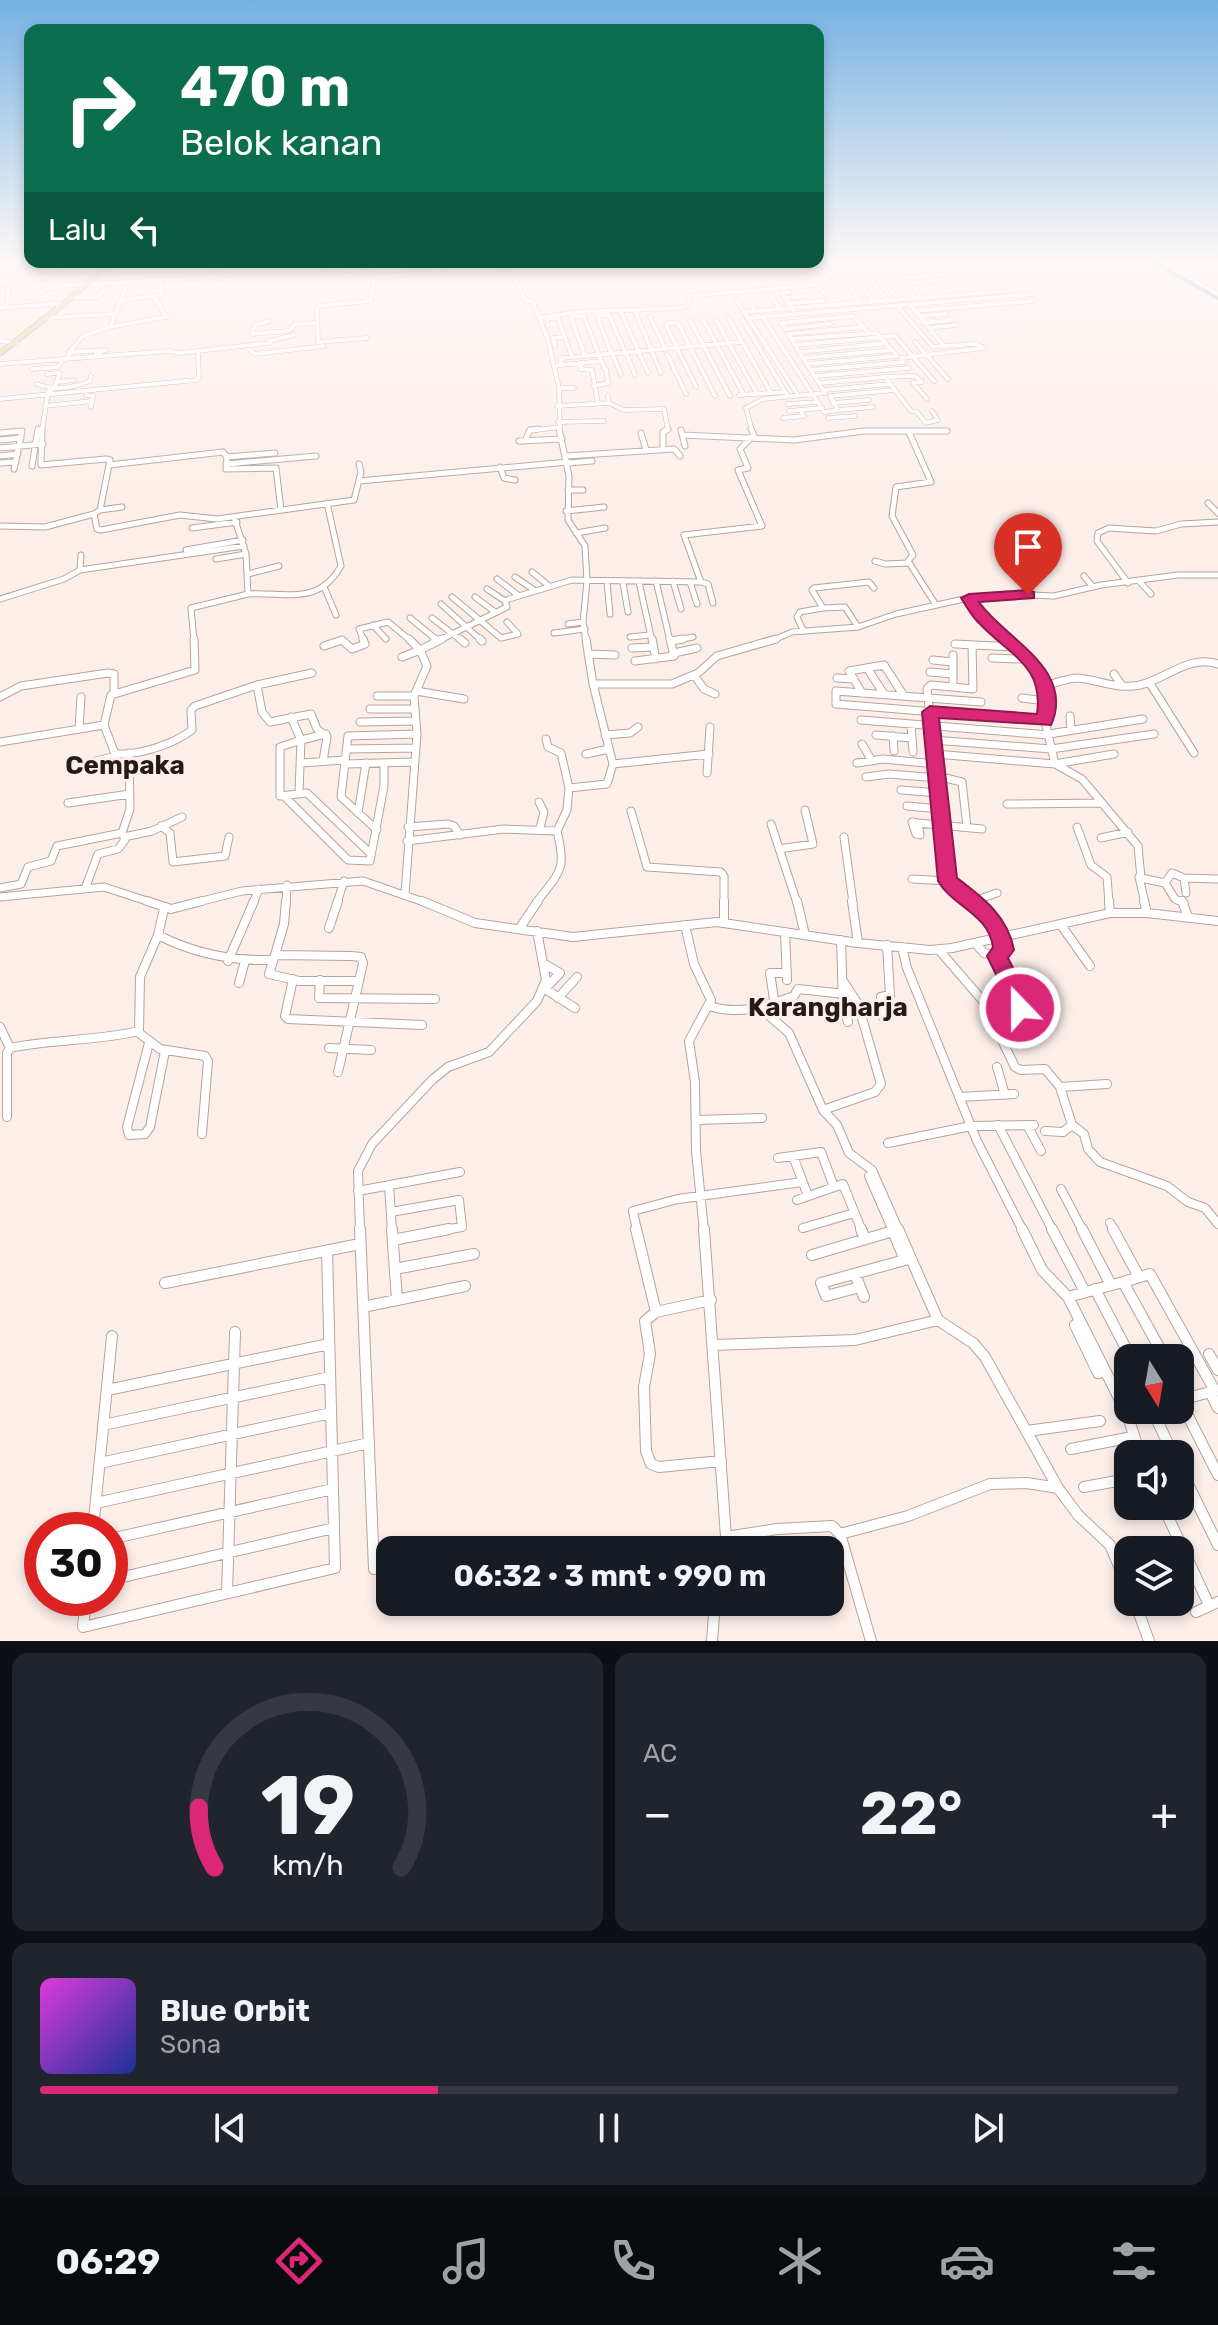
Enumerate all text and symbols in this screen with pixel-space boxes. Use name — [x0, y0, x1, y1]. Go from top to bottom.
text: 470 m — [180, 54, 350, 120]
icon: right — [48, 56, 152, 160]
text: Belok kanan — [180, 121, 382, 164]
icon: left — [123, 208, 167, 252]
text: Lalu — [48, 212, 107, 248]
pin — [994, 513, 1062, 595]
icon: arrive — [1006, 525, 1050, 569]
district label: Cempaka — [65, 750, 185, 781]
position arrow — [978, 966, 1062, 1050]
district label: Karangharja — [748, 992, 908, 1023]
north arrow — [1114, 1344, 1194, 1424]
map controls — [1114, 1344, 1194, 1616]
button: sound — [1114, 1440, 1194, 1520]
speed limit sign: 30 — [24, 1512, 128, 1616]
button: layers — [1114, 1536, 1194, 1616]
text: 06:32 · 3 mnt · 990 m — [454, 1558, 766, 1594]
text: AC — [643, 1738, 677, 1769]
text: 19 — [260, 1756, 355, 1855]
text: 22° — [860, 1778, 962, 1849]
text: − — [643, 1788, 672, 1840]
text: + — [1151, 1788, 1178, 1840]
text: km/h — [272, 1848, 343, 1882]
text: Blue Orbit — [160, 1993, 310, 2029]
text: Sona — [160, 2029, 221, 2060]
icon: previous — [208, 2106, 252, 2150]
icon: pause — [587, 2106, 631, 2150]
icon: next — [966, 2106, 1010, 2150]
icon: directions — [271, 2233, 327, 2289]
icon: music — [438, 2233, 494, 2289]
icon: phone — [605, 2233, 661, 2289]
icon: climate — [772, 2233, 828, 2289]
icon: car — [939, 2233, 995, 2289]
icon: filters — [1106, 2233, 1162, 2289]
text: 06:29 — [56, 2240, 160, 2283]

